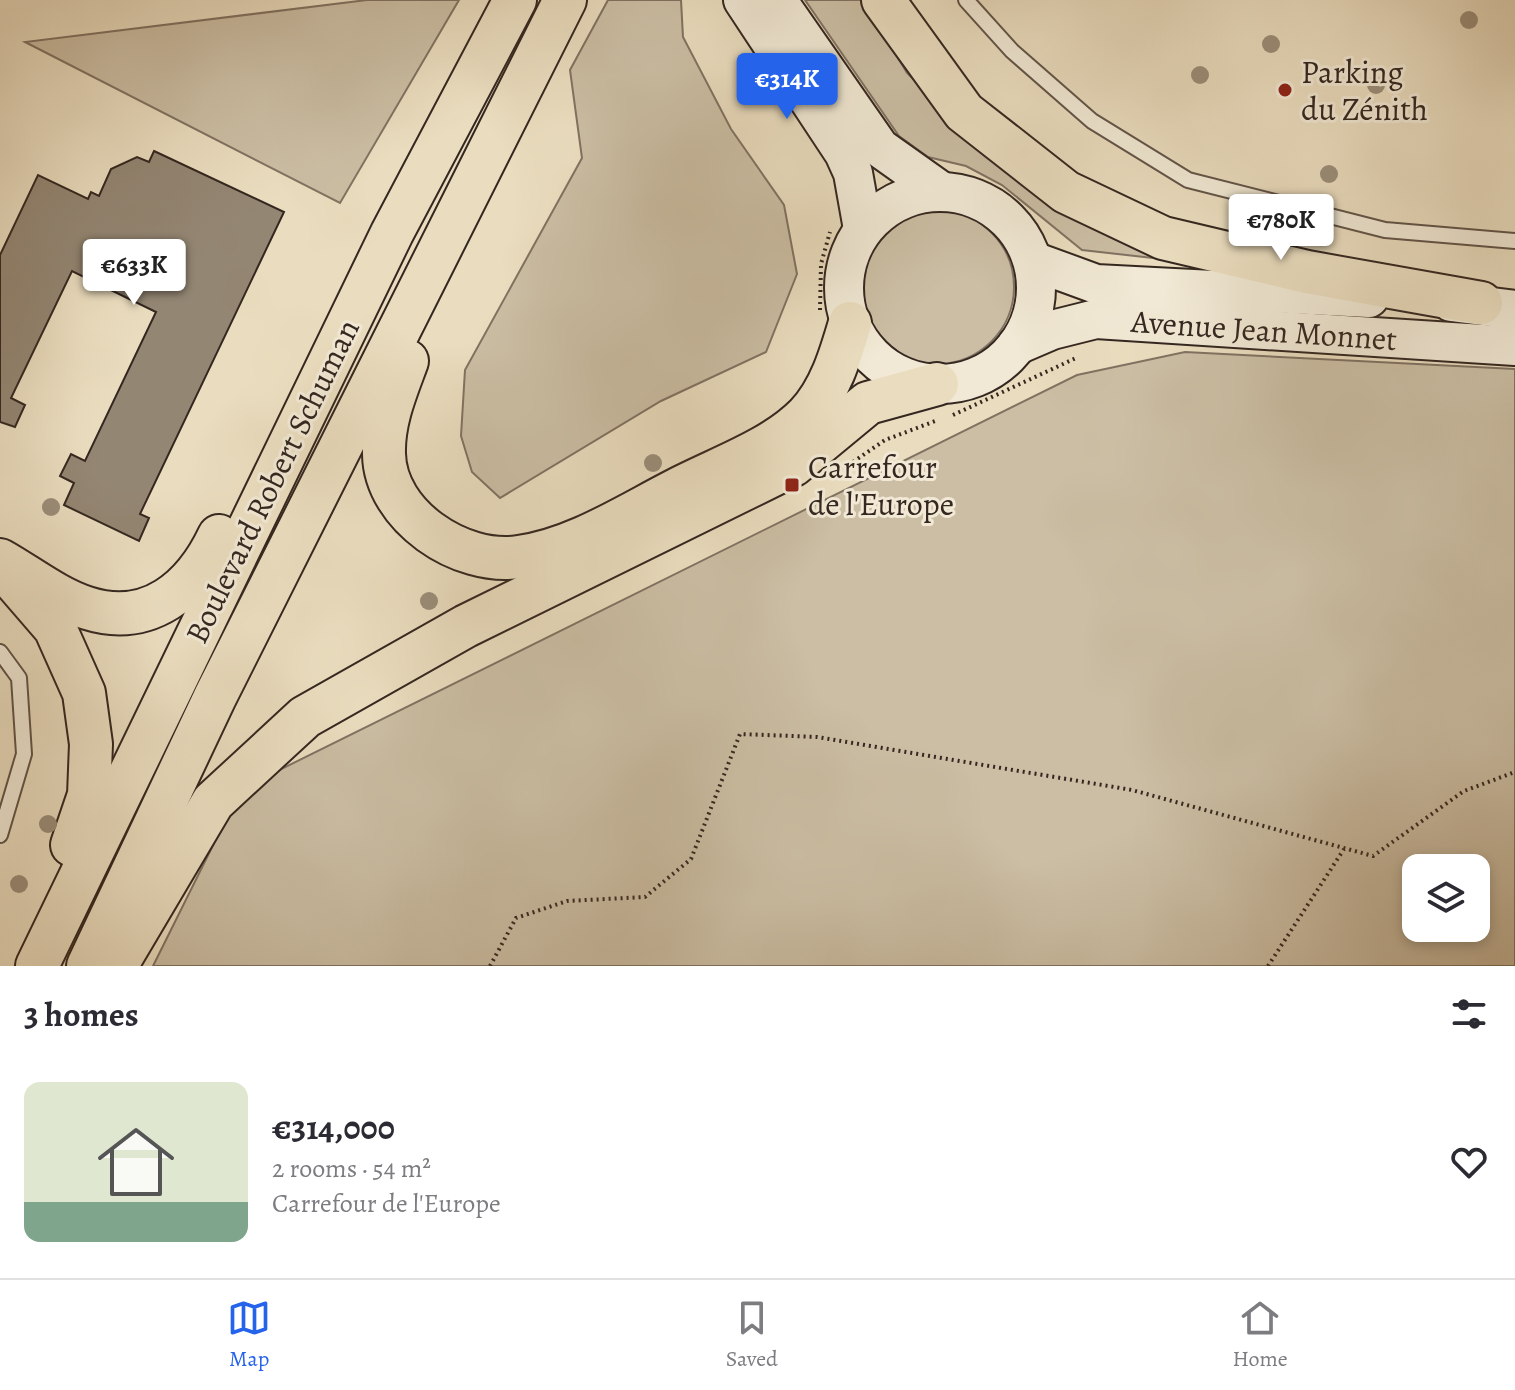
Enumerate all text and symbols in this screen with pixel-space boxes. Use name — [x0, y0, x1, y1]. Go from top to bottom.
place label: Parking du Zénith — [1301, 50, 1428, 131]
pin: €314K — [731, 53, 843, 121]
text: €314K — [755, 61, 819, 96]
marker: Parking du Zénith — [1276, 81, 1294, 99]
pin: €780K — [1225, 194, 1337, 262]
text: €780K — [1247, 202, 1315, 237]
pin: €633K — [78, 239, 190, 307]
text: €633K — [101, 247, 167, 282]
street label: Avenue Jean Monnet — [1129, 299, 1398, 361]
street label: Boulevard Robert Schuman — [174, 311, 370, 651]
place label: Carrefour de l'Europe — [808, 445, 954, 526]
marker: Carrefour de l'Europe — [783, 476, 801, 494]
map controls — [1402, 854, 1490, 942]
button: layers — [1402, 854, 1490, 942]
text: 3 homes — [24, 991, 139, 1038]
icon: filters — [1447, 992, 1491, 1036]
text: €314,000 — [272, 1104, 395, 1151]
icon: home — [88, 1114, 184, 1210]
icon: heart — [1447, 1140, 1491, 1184]
text: 2 rooms · 54 m² — [272, 1151, 431, 1186]
text: Carrefour de l'Europe — [272, 1186, 501, 1221]
tab: Map — [227, 1296, 271, 1374]
tab: Saved — [726, 1296, 778, 1374]
tab: Home — [1232, 1296, 1288, 1374]

